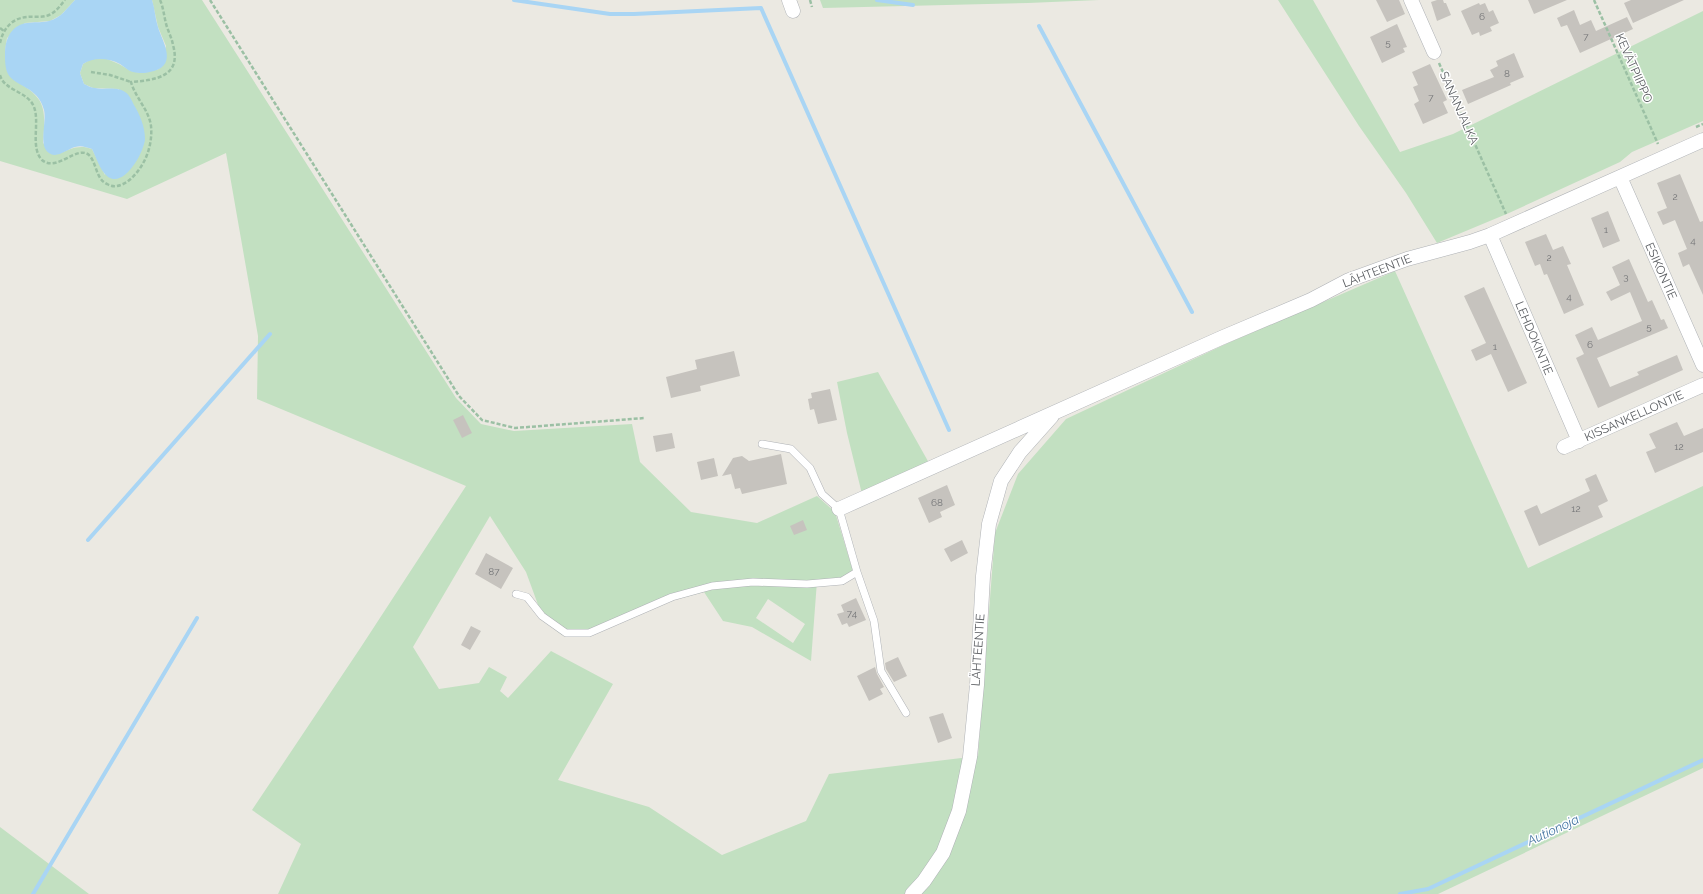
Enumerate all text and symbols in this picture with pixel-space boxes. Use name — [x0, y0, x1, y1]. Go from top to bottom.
house number: 6 — [1479, 11, 1485, 22]
house number: 7 — [1583, 31, 1589, 42]
street label: KEVÄTPIIPPO — [1612, 31, 1656, 105]
house number: 5 — [1385, 37, 1391, 48]
house number: 8 — [1504, 68, 1510, 79]
street label: SANANJALKA — [1437, 69, 1481, 147]
house number: 7 — [1428, 92, 1434, 103]
house number: 2 — [1672, 191, 1678, 202]
house number: 1 — [1604, 224, 1609, 235]
house number: 4 — [1690, 235, 1696, 246]
street label: ESIKONTIE — [1642, 240, 1680, 302]
street label: LÄHTEENTIE — [1341, 251, 1413, 291]
house number: 2 — [1546, 252, 1552, 263]
house number: 3 — [1623, 271, 1629, 282]
house number: 4 — [1566, 291, 1572, 302]
street label: LEHDOKINTIE — [1512, 299, 1556, 377]
house number: 5 — [1646, 321, 1652, 332]
house number: 6 — [1587, 339, 1593, 350]
house number: 1 — [1493, 341, 1498, 352]
street label: KISSANKELLONTIE — [1582, 388, 1686, 444]
house number: 12 — [1674, 441, 1684, 452]
house number: 68 — [931, 497, 943, 508]
house number: 12 — [1571, 503, 1581, 514]
house number: 87 — [488, 566, 500, 577]
house number: 74 — [847, 608, 858, 619]
street label: LÄHTEENTIE — [968, 613, 988, 687]
water label: Autionoja — [1524, 811, 1581, 849]

